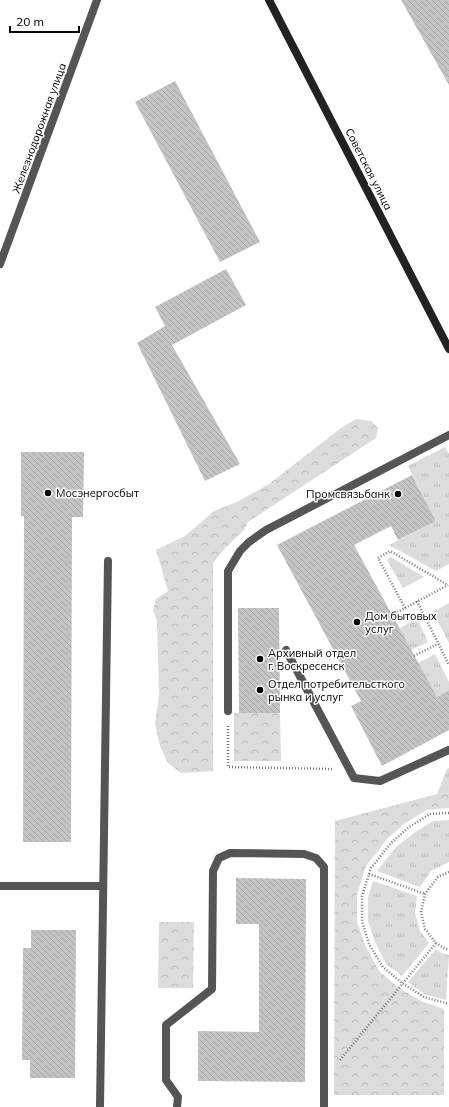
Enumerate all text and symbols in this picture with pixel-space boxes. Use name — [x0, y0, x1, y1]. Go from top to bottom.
scale bar — [10, 8, 79, 34]
text: 20 m — [16, 14, 44, 29]
street label: Железнодорожная улица — [9, 61, 69, 195]
street label: Советская улица — [342, 126, 396, 212]
place label: Мосэнергосбыт — [56, 486, 139, 500]
place label: Промсвязьбанк — [306, 487, 390, 501]
marker: Мосэнергосбыт — [43, 488, 53, 498]
marker: Промсвязьбанк — [393, 489, 403, 499]
place label: Дом бытовых услуг — [365, 609, 437, 636]
marker: Дом бытовых услуг — [352, 617, 362, 627]
place label: Архивный отдел г. Воскресенск — [268, 646, 356, 673]
marker: Архивный отдел г. Воскресенск — [255, 654, 265, 664]
place label: Отдел потребительсткого рынка и услуг — [268, 677, 405, 704]
marker: Отдел потребительсткого рынка и услуг — [255, 685, 265, 695]

